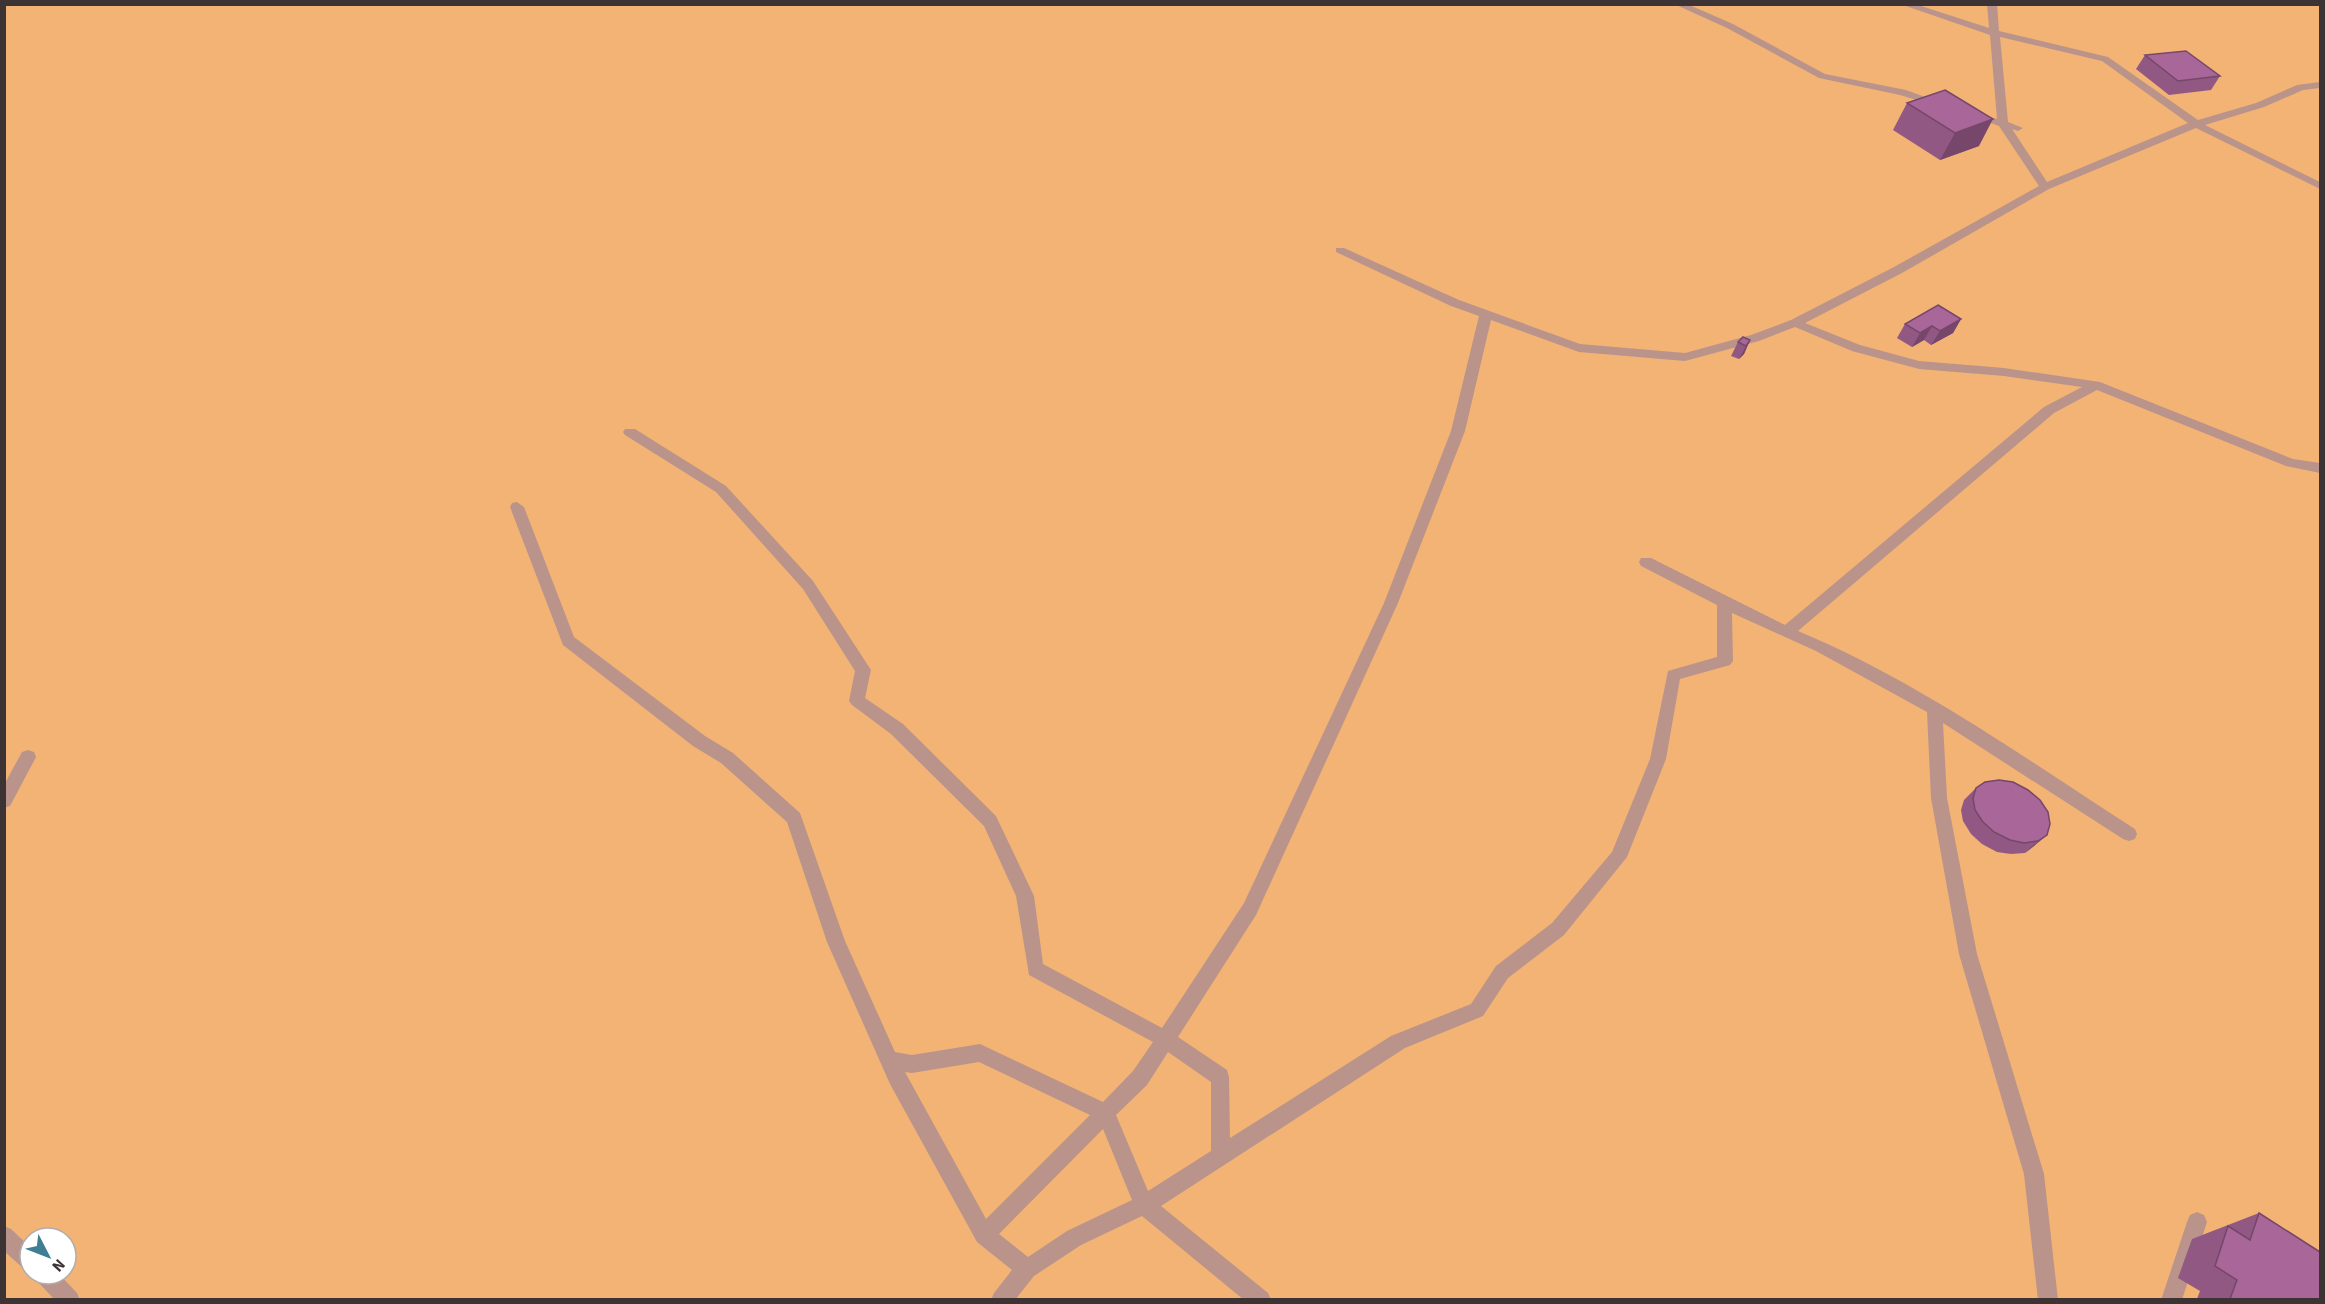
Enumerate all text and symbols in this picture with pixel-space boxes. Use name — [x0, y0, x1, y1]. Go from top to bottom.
north arrow — [18, 1226, 78, 1286]
text: N — [47, 1254, 70, 1277]

